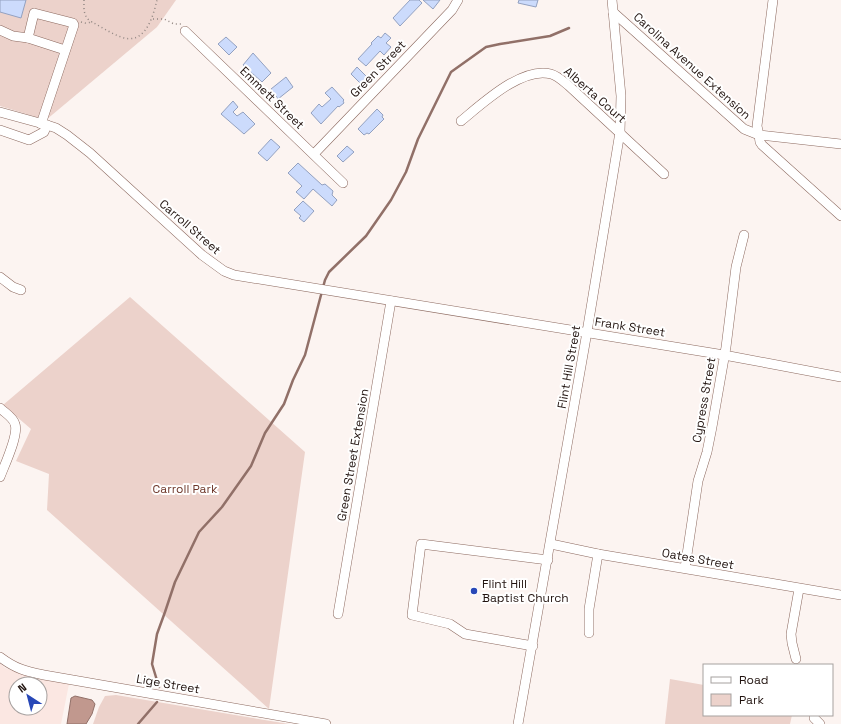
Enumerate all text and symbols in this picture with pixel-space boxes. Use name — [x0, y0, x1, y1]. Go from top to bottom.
street label: Carolina Avenue Extension — [630, 9, 754, 123]
street label: Green Street — [347, 37, 409, 101]
street label: Emmett Street — [236, 63, 308, 133]
street label: Alberta Court — [560, 63, 630, 127]
street label: Carroll Street — [156, 196, 224, 258]
street label: Frank Street — [594, 314, 666, 340]
street label: Flint Hill Street — [554, 324, 584, 410]
street label: Cypress Street — [689, 356, 719, 444]
street label: Green Street Extension — [333, 387, 373, 523]
park label: Carroll Park — [153, 481, 218, 497]
street label: Oates Street — [661, 545, 735, 573]
place label: Flint Hill Baptist Church — [482, 576, 569, 606]
marker: Flint Hill Baptist Church — [469, 586, 479, 596]
legend — [703, 664, 833, 716]
street label: Lige Street — [135, 671, 201, 697]
text: Road — [739, 672, 768, 688]
north arrow — [8, 676, 48, 716]
text: N — [15, 680, 29, 696]
text: Park — [739, 692, 764, 708]

